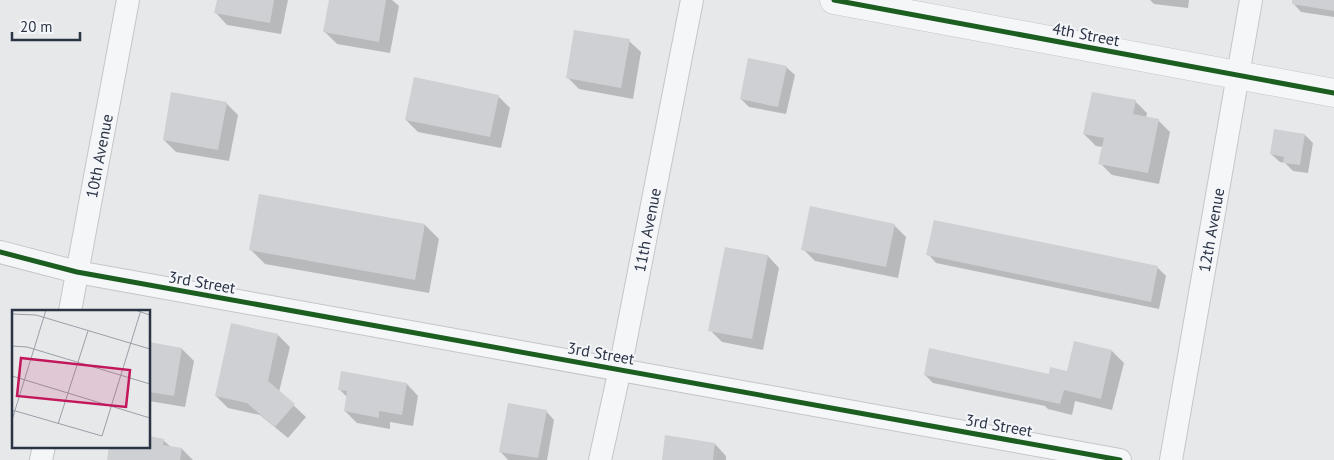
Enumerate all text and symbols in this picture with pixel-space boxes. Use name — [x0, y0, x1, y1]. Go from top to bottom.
scale bar — [12, 10, 80, 42]
text: 20 m — [20, 17, 53, 36]
street label: 4th Street — [1051, 18, 1122, 50]
street label: 10th Avenue — [81, 112, 117, 200]
street label: 11th Avenue — [629, 186, 665, 274]
street label: 12th Avenue — [1194, 186, 1228, 274]
street label: 3rd Street — [167, 266, 238, 298]
inset map — [12, 310, 150, 448]
street label: 3rd Street — [566, 337, 637, 369]
street label: 3rd Street — [964, 409, 1035, 441]

